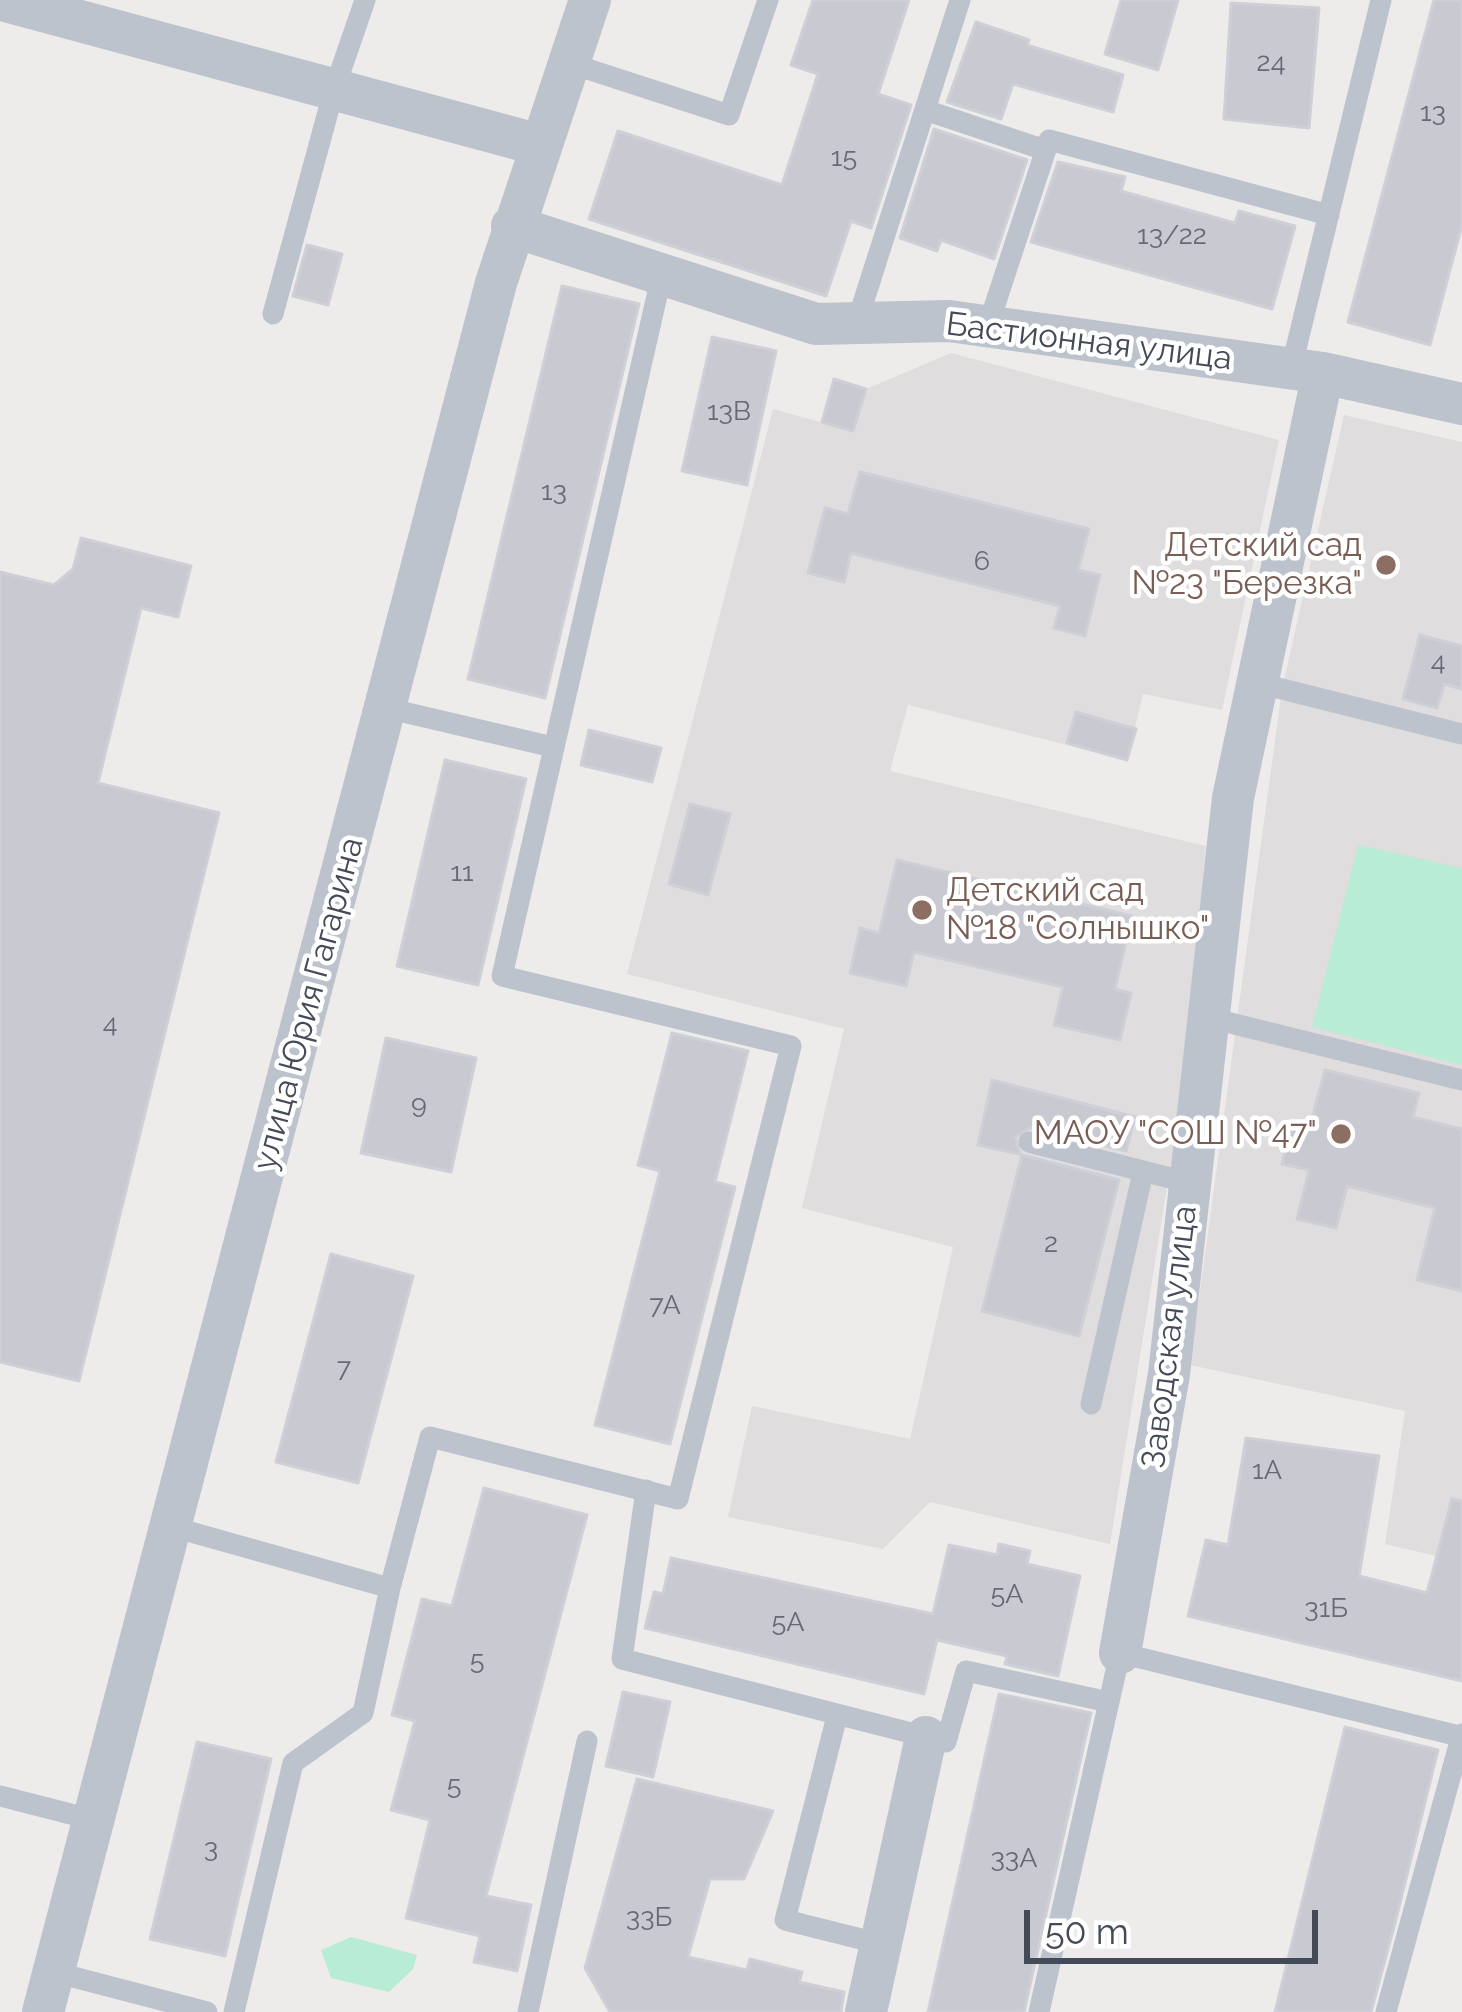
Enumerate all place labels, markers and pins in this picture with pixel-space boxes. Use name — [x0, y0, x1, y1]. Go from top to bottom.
place label: Детский сад №23 "Березка" — [1131, 526, 1362, 604]
marker: Детский сад №23 "Березка" — [1373, 552, 1399, 578]
place label: Детский сад №18 "Солнышко" — [946, 871, 1209, 949]
marker: Детский сад №18 "Солнышко" — [909, 897, 935, 923]
place label: МАОУ "СОШ №47" — [1034, 1114, 1317, 1154]
marker: МАОУ "СОШ №47" — [1328, 1121, 1354, 1147]

